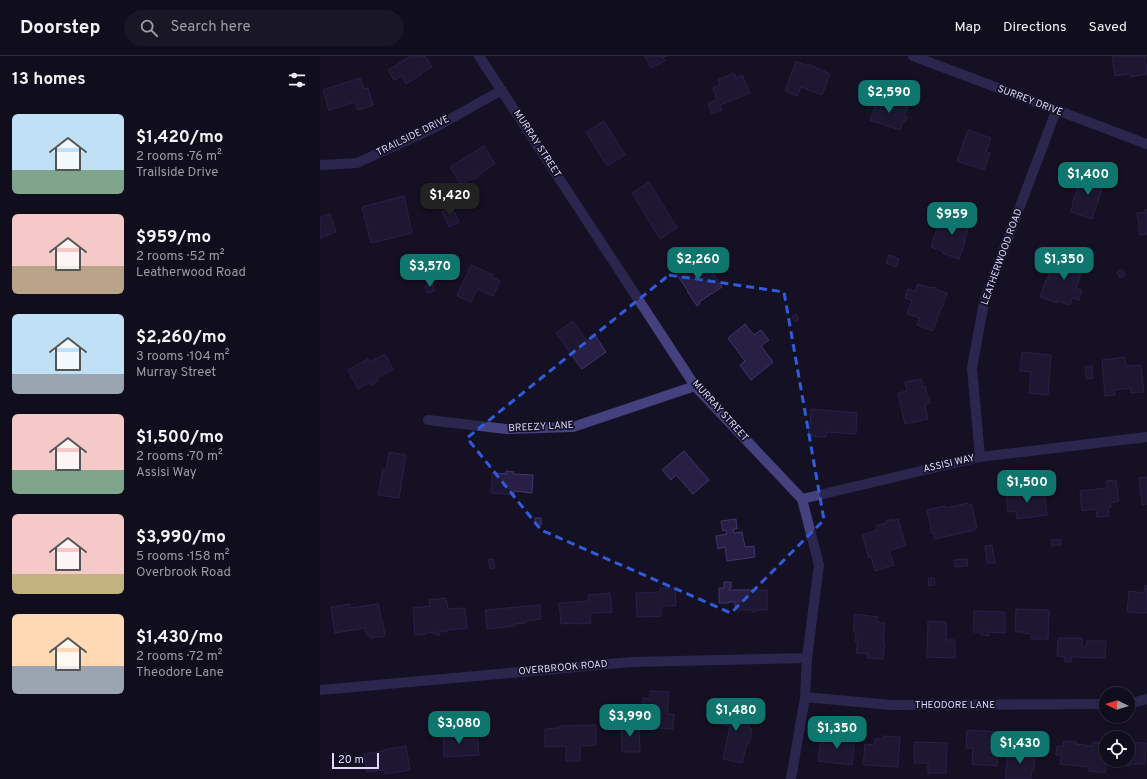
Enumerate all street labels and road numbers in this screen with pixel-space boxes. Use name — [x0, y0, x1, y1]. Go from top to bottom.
street label: SURREY DRIVE — [995, 83, 1065, 119]
street label: MURRAY STREET — [510, 108, 564, 180]
street label: TRAILSIDE DRIVE — [374, 113, 452, 159]
street label: LEATHERWOOD ROAD — [979, 207, 1026, 307]
street label: MURRAY STREET — [689, 378, 751, 445]
street label: BREEZY LANE — [508, 419, 574, 435]
street label: ASSISI WAY — [922, 452, 977, 476]
street label: OVERBROOK ROAD — [518, 658, 608, 678]
street label: THEODORE LANE — [915, 699, 995, 712]

